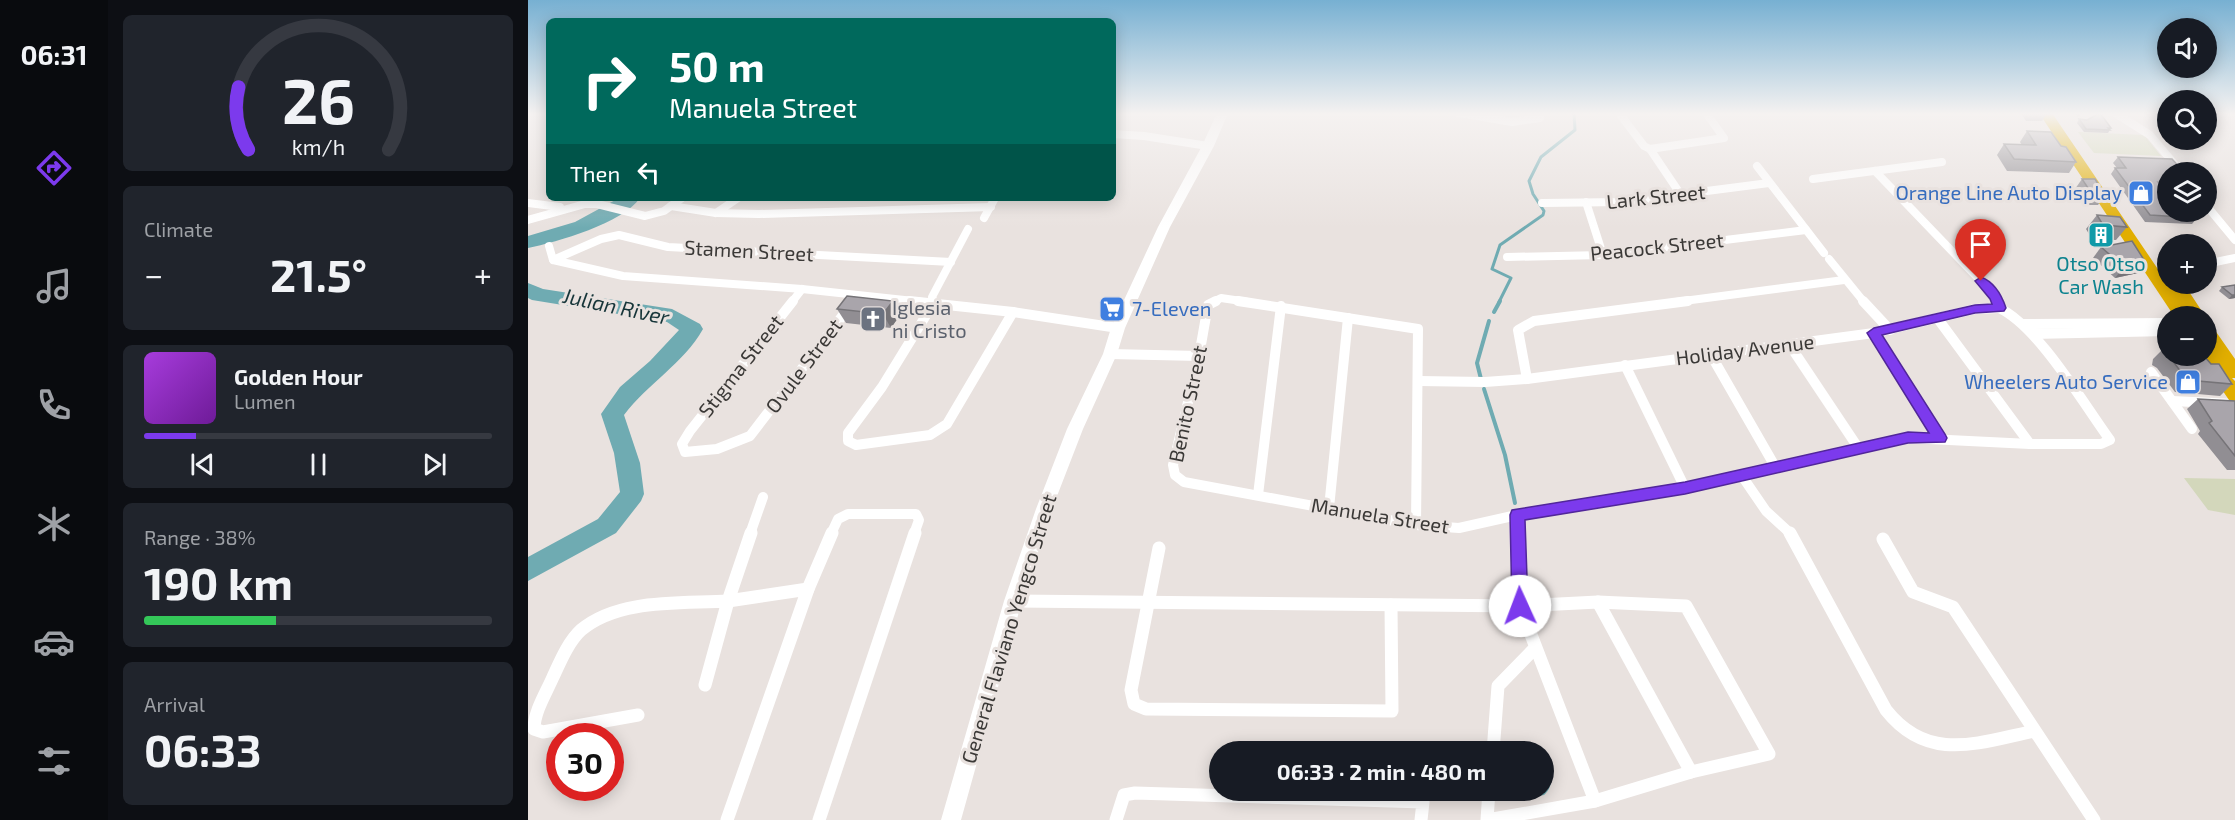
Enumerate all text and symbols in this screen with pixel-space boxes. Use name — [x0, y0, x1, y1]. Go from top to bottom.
map controls — [2157, 18, 2217, 366]
button: sound — [2157, 18, 2217, 78]
text: 06:31 — [21, 38, 87, 70]
text: 50 m — [669, 40, 765, 90]
icon: right — [570, 42, 648, 120]
text: 26 — [281, 62, 355, 137]
button: search — [2157, 90, 2217, 150]
text: Manuela Street — [669, 91, 857, 123]
text: km/h — [291, 134, 345, 159]
icon: directions — [33, 147, 75, 189]
icon: left — [632, 156, 665, 189]
text: Then — [570, 160, 620, 186]
button: layers — [2157, 162, 2217, 222]
shop icon: Orange Line Auto Display — [2126, 178, 2156, 208]
street label: Lark Street — [1605, 179, 1707, 213]
place label: Orange Line Auto Display — [1895, 180, 2122, 204]
text: Climate — [144, 217, 213, 241]
pin — [1955, 219, 2006, 281]
building icon: Otso Otso Car Wash — [2086, 220, 2116, 250]
street label: Peacock Street — [1589, 227, 1725, 265]
icon: arrive — [1964, 228, 1997, 261]
button: + — [2157, 234, 2217, 294]
street label: Stamen Street — [684, 235, 815, 265]
text: 21.5° — [270, 247, 367, 301]
place label: Otso Otso Car Wash — [2056, 251, 2146, 298]
text: − — [144, 254, 163, 294]
text: + — [474, 254, 492, 294]
icon: music — [33, 265, 75, 307]
water label: Julian River — [560, 282, 672, 329]
supermarket icon: 7-Eleven — [1097, 294, 1127, 324]
place label: Iglesia ni Cristo — [892, 295, 967, 342]
place label: 7-Eleven — [1132, 296, 1211, 320]
church icon: Iglesia ni Cristo — [858, 304, 888, 334]
button: − — [2157, 306, 2217, 366]
street label: Stigma Street — [693, 309, 788, 421]
street label: Ovule Street — [760, 313, 847, 417]
street label: Holiday Avenue — [1674, 329, 1815, 369]
street label: Benito Street — [1163, 343, 1211, 464]
text: Golden Hour — [234, 363, 363, 389]
shop icon: Wheelers Auto Service — [2173, 367, 2203, 397]
place label: Wheelers Auto Service — [1964, 369, 2168, 393]
icon: phone — [33, 384, 75, 426]
text: Lumen — [234, 389, 296, 413]
icon: previous — [186, 448, 219, 481]
icon: pause — [302, 448, 335, 481]
icon: next — [418, 448, 451, 481]
street label: General Flaviano Yengco Street — [956, 491, 1061, 766]
street label: Manuela Street — [1310, 492, 1451, 538]
icon: climate — [33, 503, 75, 545]
text: Range · 38% — [144, 525, 256, 549]
text: 190 km — [144, 555, 293, 609]
position arrow — [1488, 574, 1552, 638]
icon: car — [33, 621, 75, 663]
text: Arrival — [144, 692, 205, 716]
text: 06:33 — [144, 722, 262, 776]
speed limit sign: 30 — [546, 723, 624, 801]
icon: filters — [33, 740, 75, 782]
text: 06:33 · 2 min · 480 m — [1277, 758, 1486, 784]

